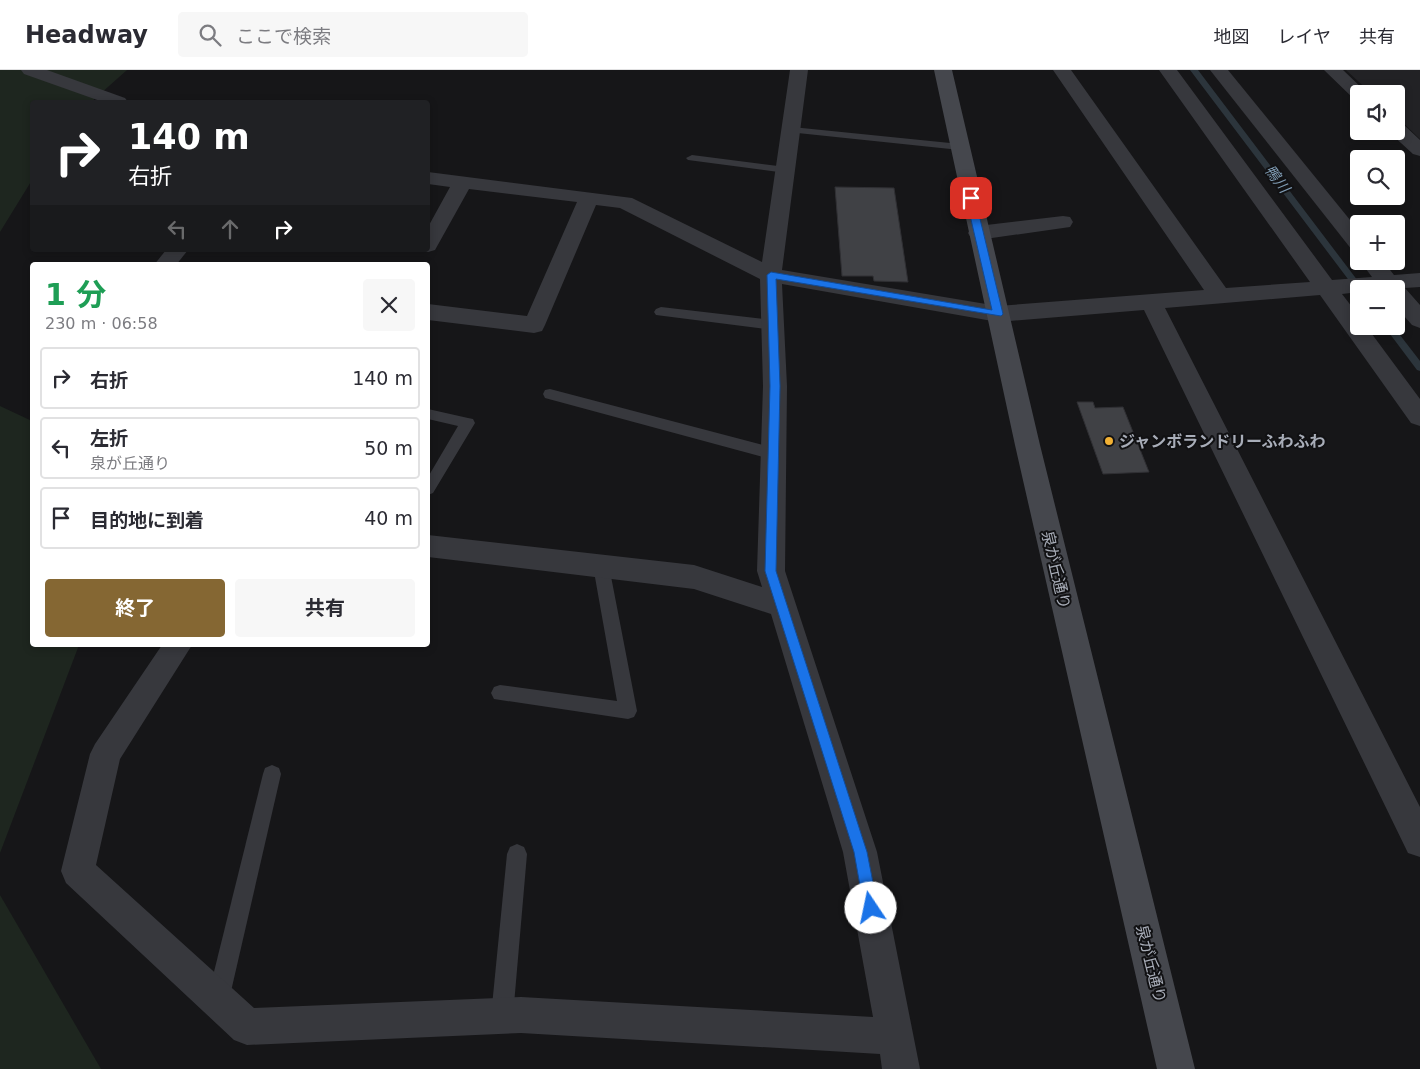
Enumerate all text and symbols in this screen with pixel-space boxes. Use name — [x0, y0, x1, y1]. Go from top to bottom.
search box — [178, 12, 528, 57]
text: Headway — [25, 21, 148, 49]
icon: search — [196, 21, 224, 49]
text: ここで検索 — [236, 25, 331, 47]
text: 地図 — [1214, 26, 1250, 47]
text: レイヤ — [1278, 26, 1331, 47]
text: 共有 — [1359, 26, 1395, 47]
map controls — [1350, 85, 1405, 335]
button: sound — [1350, 85, 1405, 140]
text: 140 m — [128, 117, 250, 157]
icon: right — [45, 120, 110, 185]
button: search — [1350, 150, 1405, 205]
water label: 鴨川 — [1261, 162, 1294, 198]
text: 右折 — [128, 164, 172, 189]
pin — [950, 177, 992, 219]
icon: arrive — [957, 184, 985, 212]
icon: left — [163, 215, 191, 243]
icon: ahead — [216, 215, 244, 243]
icon: right — [269, 215, 297, 243]
button: + — [1350, 215, 1405, 270]
text: 1 分 — [45, 277, 106, 312]
button: close — [363, 279, 415, 331]
button: − — [1350, 280, 1405, 335]
text: 230 m · 06:58 — [45, 314, 158, 333]
icon: right — [47, 364, 75, 392]
text: 140 m — [352, 367, 413, 389]
text: 右折 — [90, 369, 128, 391]
text: 左折 — [90, 427, 128, 449]
place label: ジャンボランドリーふわふわ — [1119, 432, 1326, 451]
icon: left — [47, 434, 75, 462]
marker: ジャンボランドリーふわふわ — [1103, 435, 1115, 447]
text: 50 m — [364, 437, 413, 459]
text: 泉が丘通り — [90, 454, 170, 473]
icon: arrive — [47, 504, 75, 532]
text: 40 m — [364, 507, 413, 529]
text: 目的地に到着 — [90, 509, 204, 531]
street label: 泉が丘通り — [1038, 529, 1074, 611]
button: 終了 — [45, 579, 225, 637]
button: 共有 — [235, 579, 415, 637]
position arrow — [844, 881, 896, 933]
street label: 泉が丘通り — [1132, 923, 1170, 1005]

